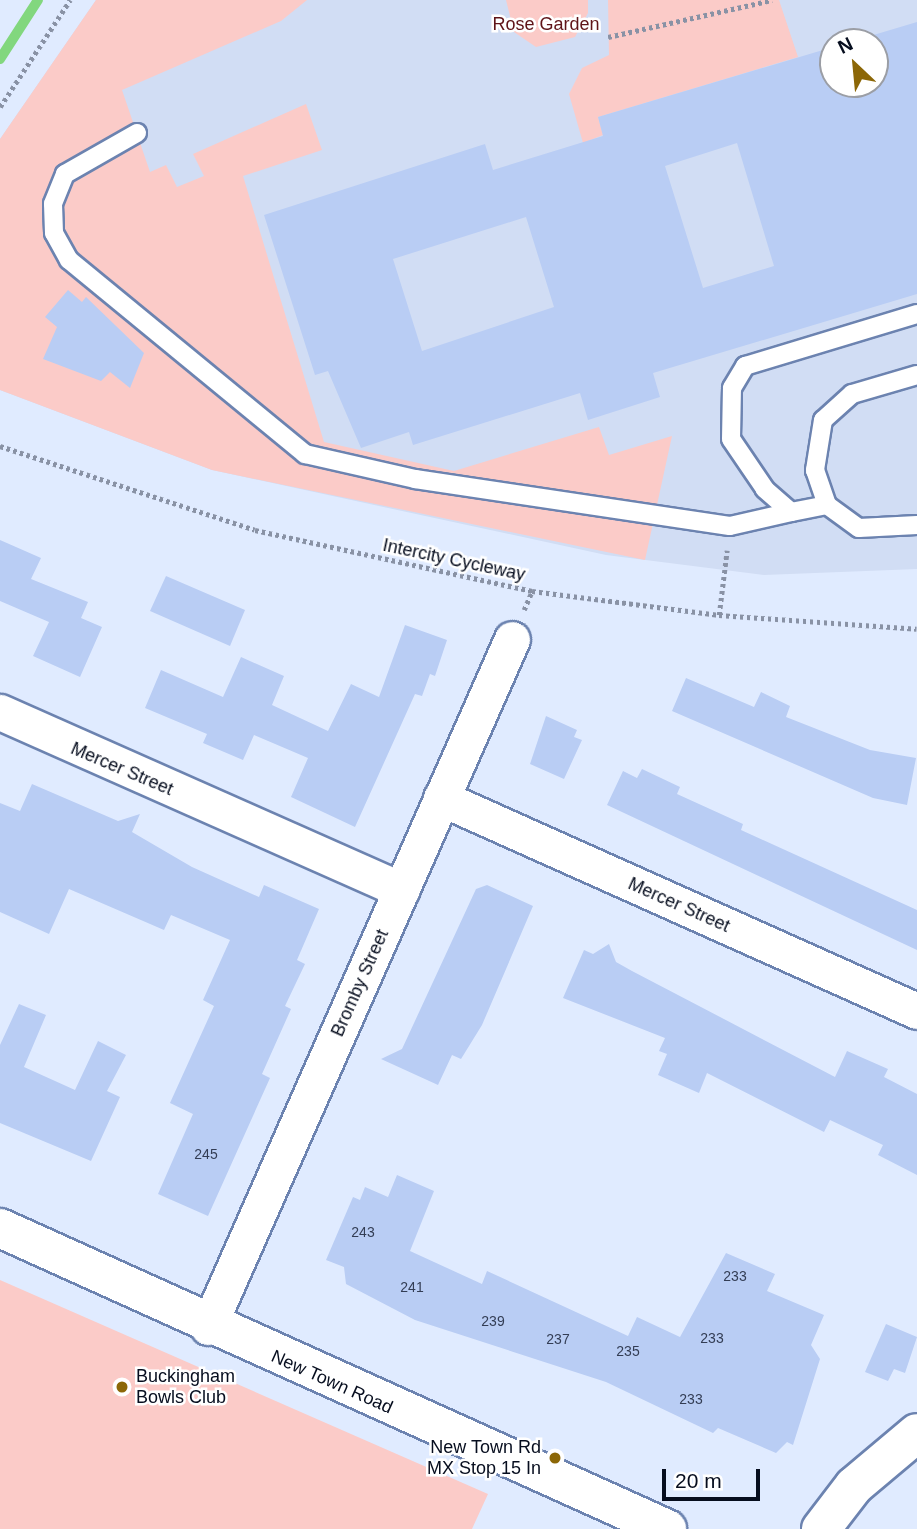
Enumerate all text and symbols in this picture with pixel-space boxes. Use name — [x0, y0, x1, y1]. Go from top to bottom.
park label: Rose Garden — [492, 13, 600, 35]
north arrow — [819, 28, 889, 98]
text: N — [835, 33, 856, 58]
street label: Intercity Cycleway — [381, 534, 527, 586]
street label: Mercer Street — [68, 738, 176, 800]
street label: Mercer Street — [625, 873, 733, 937]
street label: Bromby Street — [327, 926, 393, 1040]
house number: 245 — [194, 1146, 218, 1162]
house number: 243 — [351, 1224, 375, 1240]
house number: 233 — [723, 1268, 747, 1284]
house number: 241 — [400, 1279, 424, 1295]
house number: 239 — [481, 1313, 505, 1329]
house number: 233 — [700, 1330, 724, 1346]
house number: 237 — [546, 1331, 570, 1347]
house number: 235 — [616, 1343, 640, 1359]
street label: New Town Road — [268, 1345, 396, 1419]
place label: Buckingham Bowls Club — [136, 1366, 235, 1408]
marker: Buckingham Bowls Club — [114, 1379, 130, 1395]
house number: 233 — [679, 1391, 703, 1407]
place label: New Town Rd MX Stop 15 In — [427, 1437, 541, 1480]
marker: New Town Rd MX Stop 15 In — [547, 1450, 563, 1466]
scale bar — [665, 1456, 763, 1500]
text: 20 m — [675, 1469, 722, 1492]

